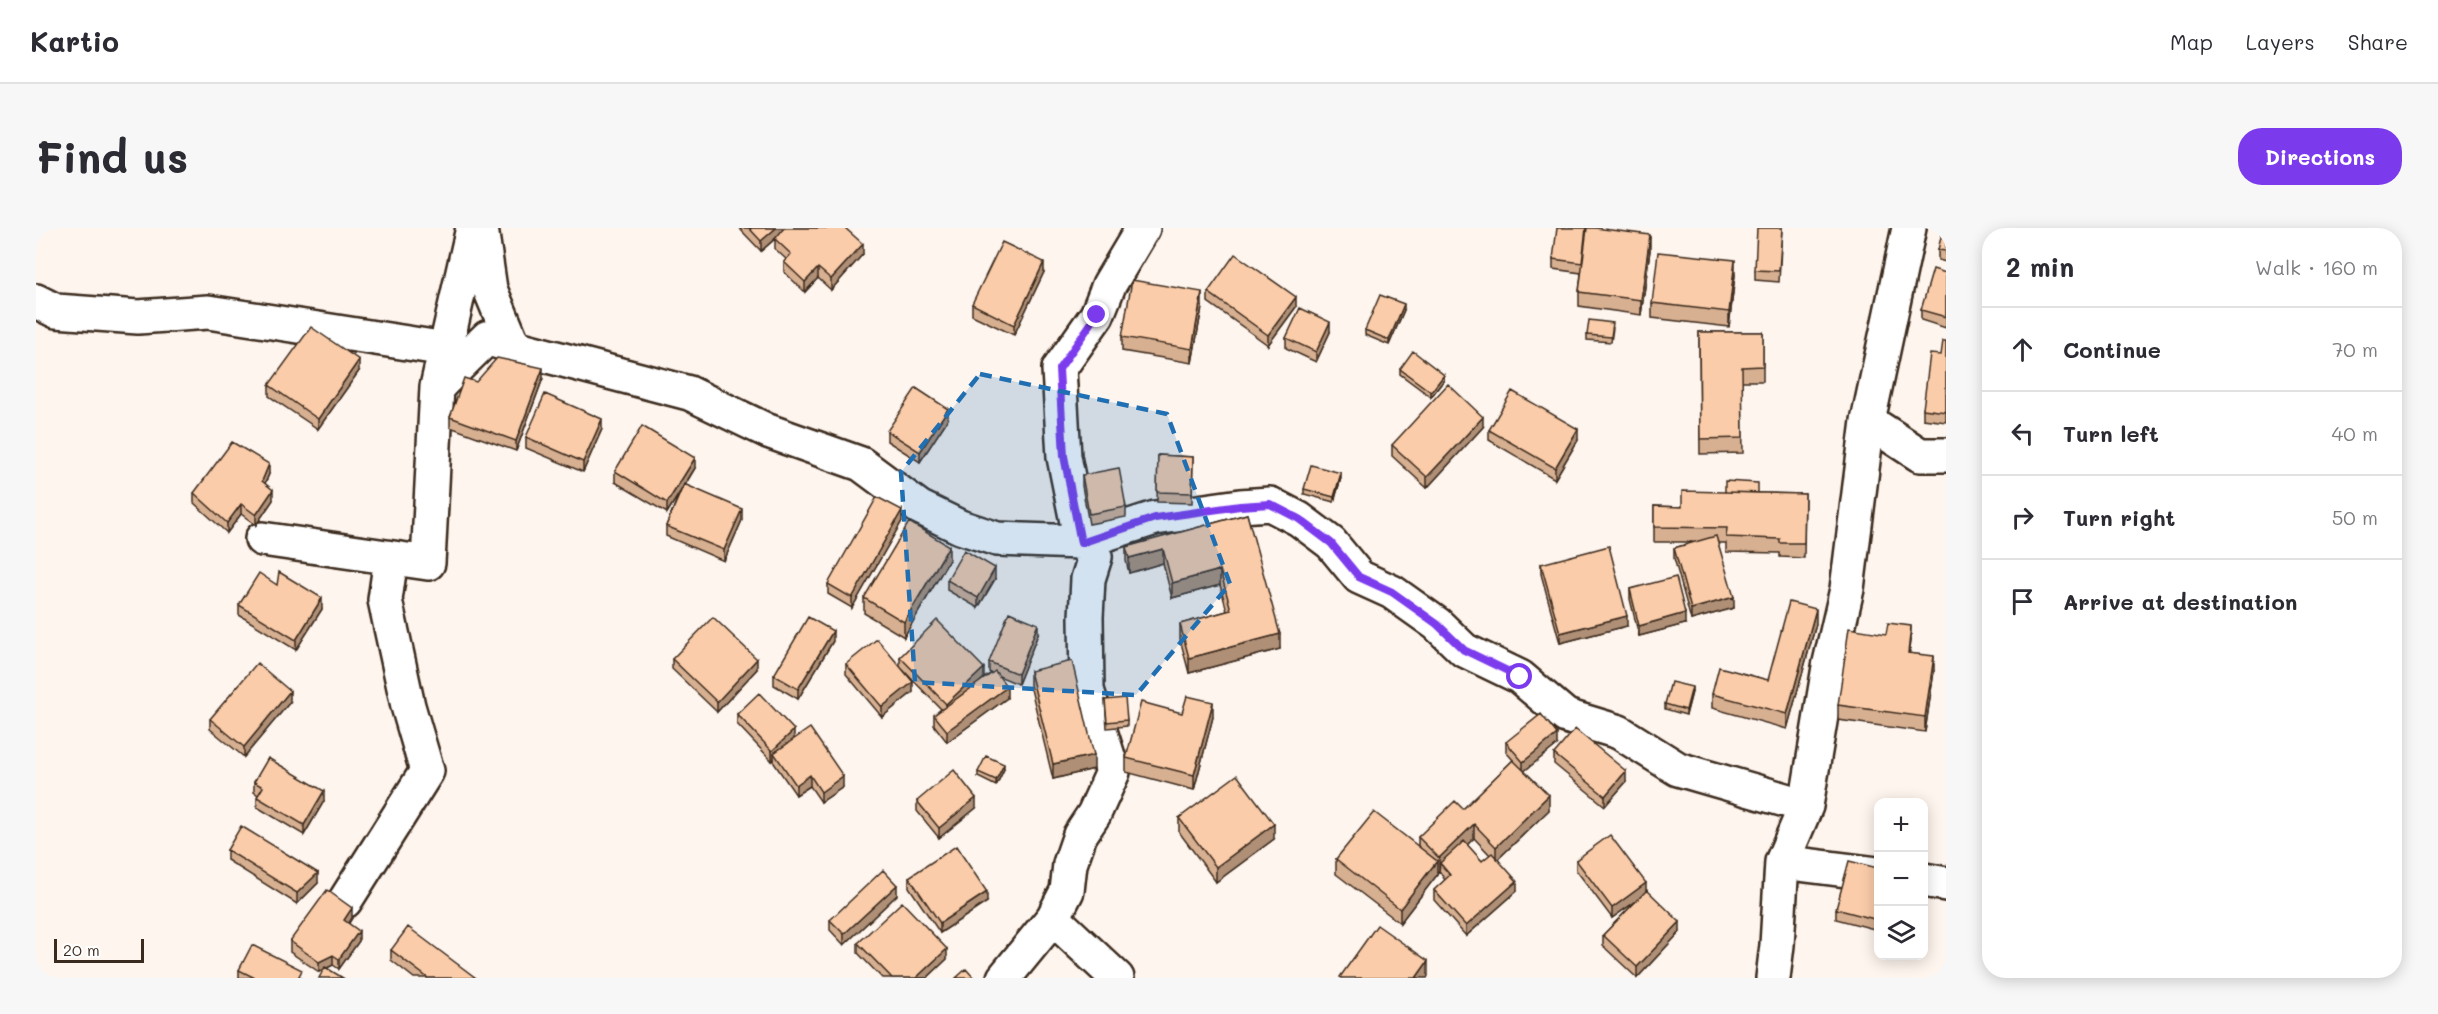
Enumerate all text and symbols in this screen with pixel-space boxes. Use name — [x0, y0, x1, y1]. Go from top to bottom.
text: Kartio — [30, 23, 119, 59]
text: Map — [2170, 28, 2213, 55]
text: Layers — [2246, 28, 2315, 55]
text: Share — [2348, 28, 2408, 55]
button: Directions — [2238, 128, 2402, 185]
text: Find us — [36, 129, 188, 184]
text: 2 min — [2006, 250, 2074, 284]
text: Walk · 160 m — [2255, 254, 2378, 280]
route end — [1083, 301, 1109, 327]
icon: ahead — [2006, 333, 2039, 366]
text: Continue — [2063, 335, 2161, 364]
text: 70 m — [2332, 336, 2378, 362]
icon: left — [2006, 417, 2039, 450]
text: Turn left — [2063, 419, 2159, 448]
text: 40 m — [2332, 420, 2378, 446]
icon: right — [2006, 501, 2039, 534]
text: Turn right — [2063, 503, 2175, 532]
text: 50 m — [2332, 504, 2378, 530]
icon: arrive — [2006, 585, 2039, 618]
text: Arrive at destination — [2063, 587, 2298, 616]
route start — [1506, 663, 1532, 689]
map controls — [1874, 798, 1928, 960]
button: + — [1874, 798, 1928, 852]
button: − — [1874, 852, 1928, 906]
button: layers — [1874, 906, 1928, 960]
scale bar — [54, 936, 144, 964]
text: 20 m — [63, 939, 100, 960]

